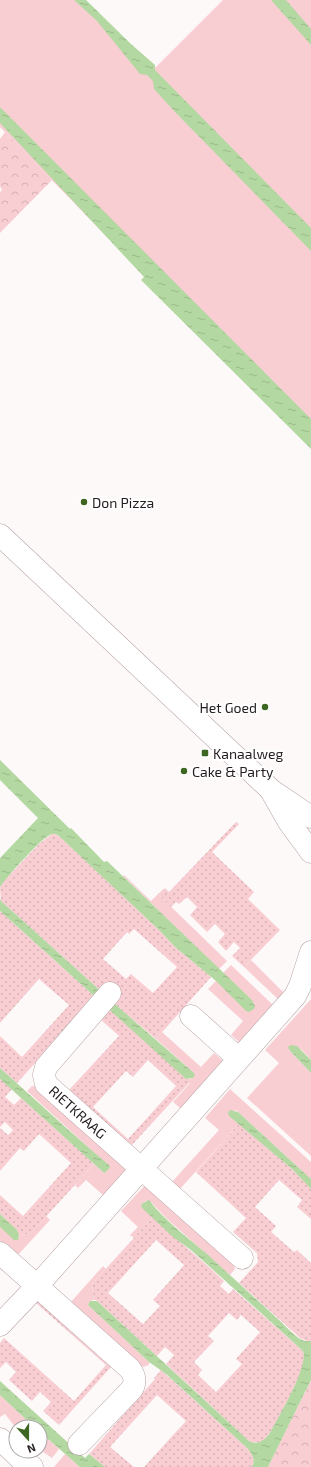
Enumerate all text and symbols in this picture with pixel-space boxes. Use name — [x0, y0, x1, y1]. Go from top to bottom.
place label: Don Pizza — [92, 494, 154, 511]
marker: Don Pizza — [79, 497, 89, 507]
place label: Het Goed — [199, 699, 257, 716]
marker: Het Goed — [260, 702, 270, 712]
place label: Kanaalweg — [213, 745, 283, 762]
marker: Kanaalweg — [200, 748, 210, 758]
place label: Cake & Party — [192, 763, 274, 780]
marker: Cake & Party — [179, 766, 189, 776]
street label: RIETKRAAG — [46, 1082, 110, 1142]
north arrow — [8, 1419, 48, 1459]
text: N — [26, 1441, 38, 1456]

